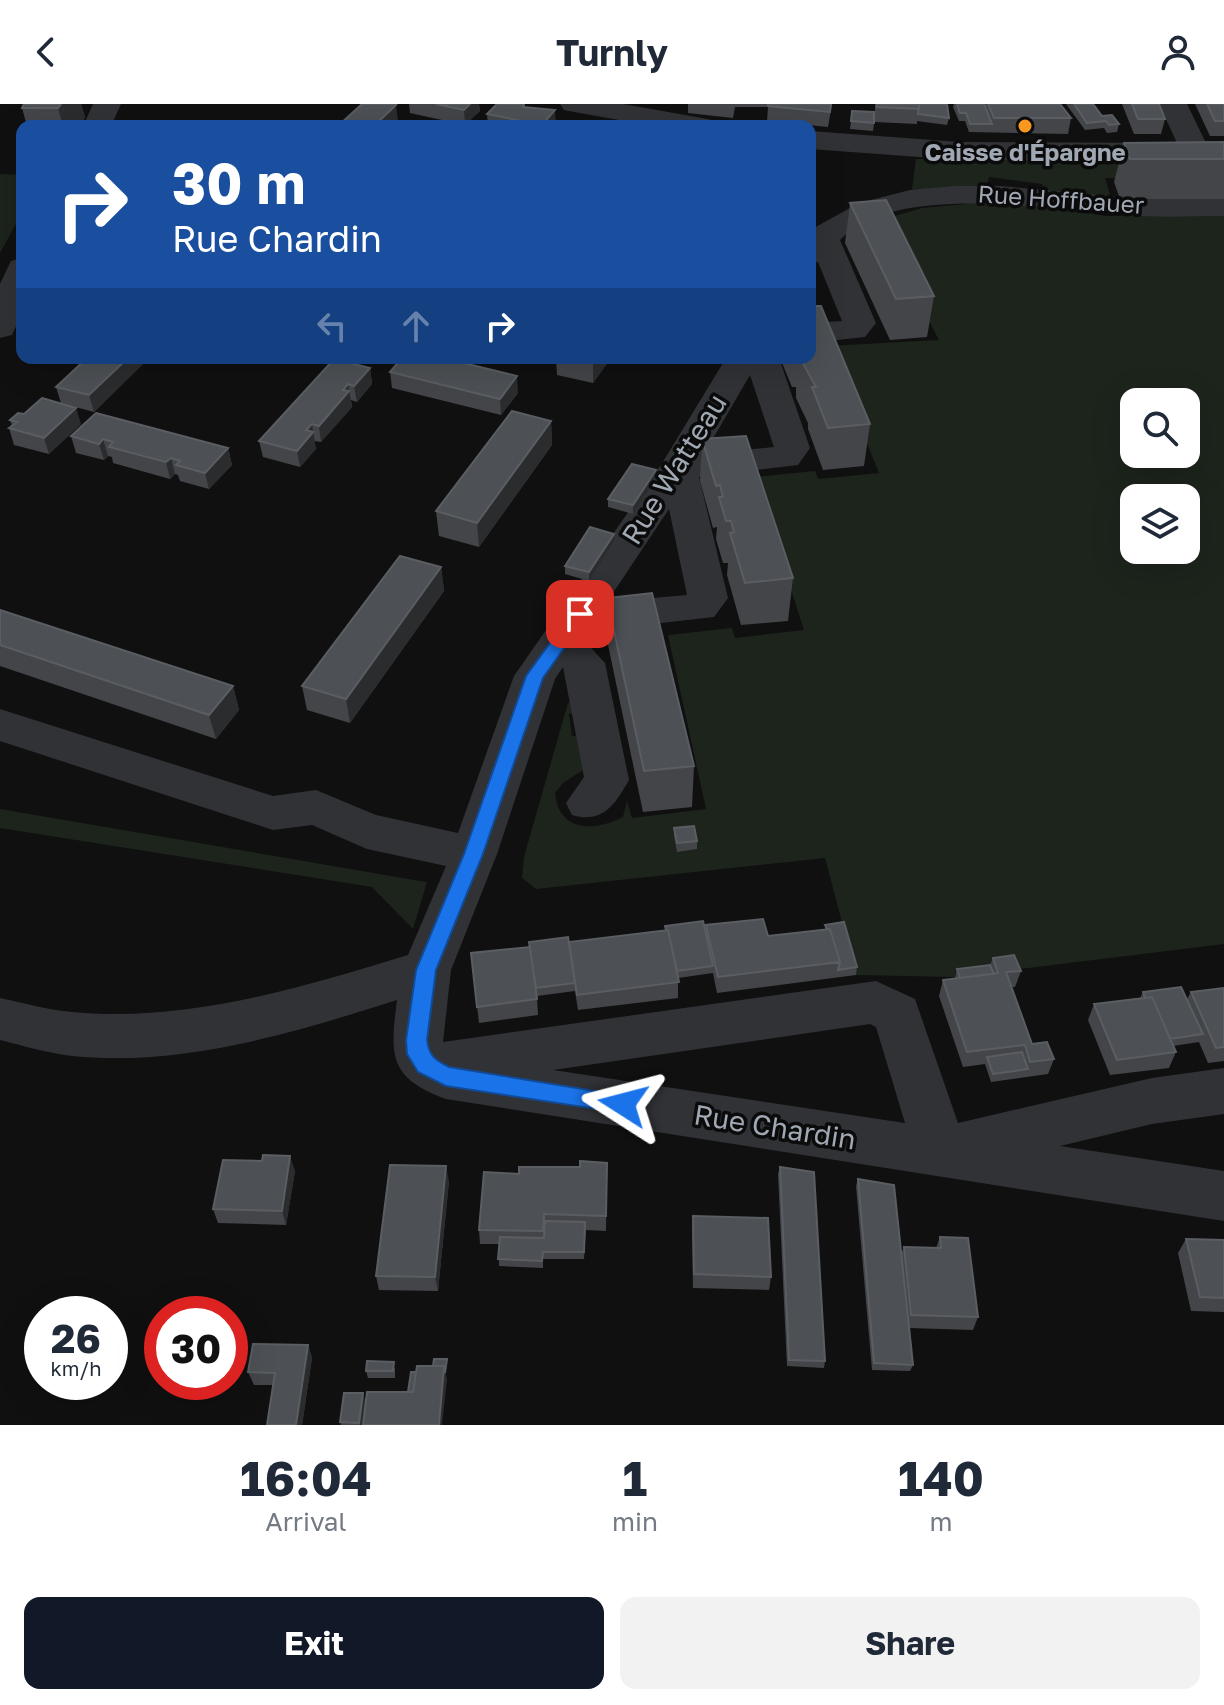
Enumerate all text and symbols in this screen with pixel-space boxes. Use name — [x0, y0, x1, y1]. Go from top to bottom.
icon: back — [24, 30, 68, 74]
icon: person — [1156, 30, 1200, 74]
text: Turnly — [556, 31, 668, 74]
marker: Caisse d'Épargne — [1016, 117, 1034, 135]
place label: Caisse d'Épargne — [924, 137, 1126, 166]
text: 30 m — [172, 149, 306, 216]
icon: right — [40, 152, 144, 256]
street label: Rue Hoffbauer — [977, 178, 1145, 219]
text: Rue Chardin — [172, 217, 382, 260]
icon: left — [310, 304, 354, 348]
icon: ahead — [394, 304, 438, 348]
icon: right — [478, 304, 522, 348]
street label: Rue Watteau — [614, 387, 733, 550]
map controls — [1120, 388, 1200, 564]
button: search — [1120, 388, 1200, 468]
button: layers — [1120, 484, 1200, 564]
pin — [546, 580, 614, 648]
icon: arrive — [558, 592, 602, 636]
position arrow — [581, 1062, 665, 1146]
street label: Rue Chardin — [692, 1097, 858, 1156]
speed limit sign: 30 — [144, 1296, 248, 1400]
text: 26 — [51, 1314, 101, 1362]
text: km/h — [51, 1356, 101, 1380]
text: 16:04 — [240, 1449, 372, 1507]
text: 1 — [623, 1449, 647, 1507]
text: 140 — [898, 1449, 984, 1507]
text: Arrival — [265, 1506, 347, 1537]
text: min — [612, 1506, 658, 1537]
text: m — [929, 1506, 952, 1537]
button: Exit — [24, 1597, 604, 1689]
button: Share — [620, 1597, 1200, 1689]

